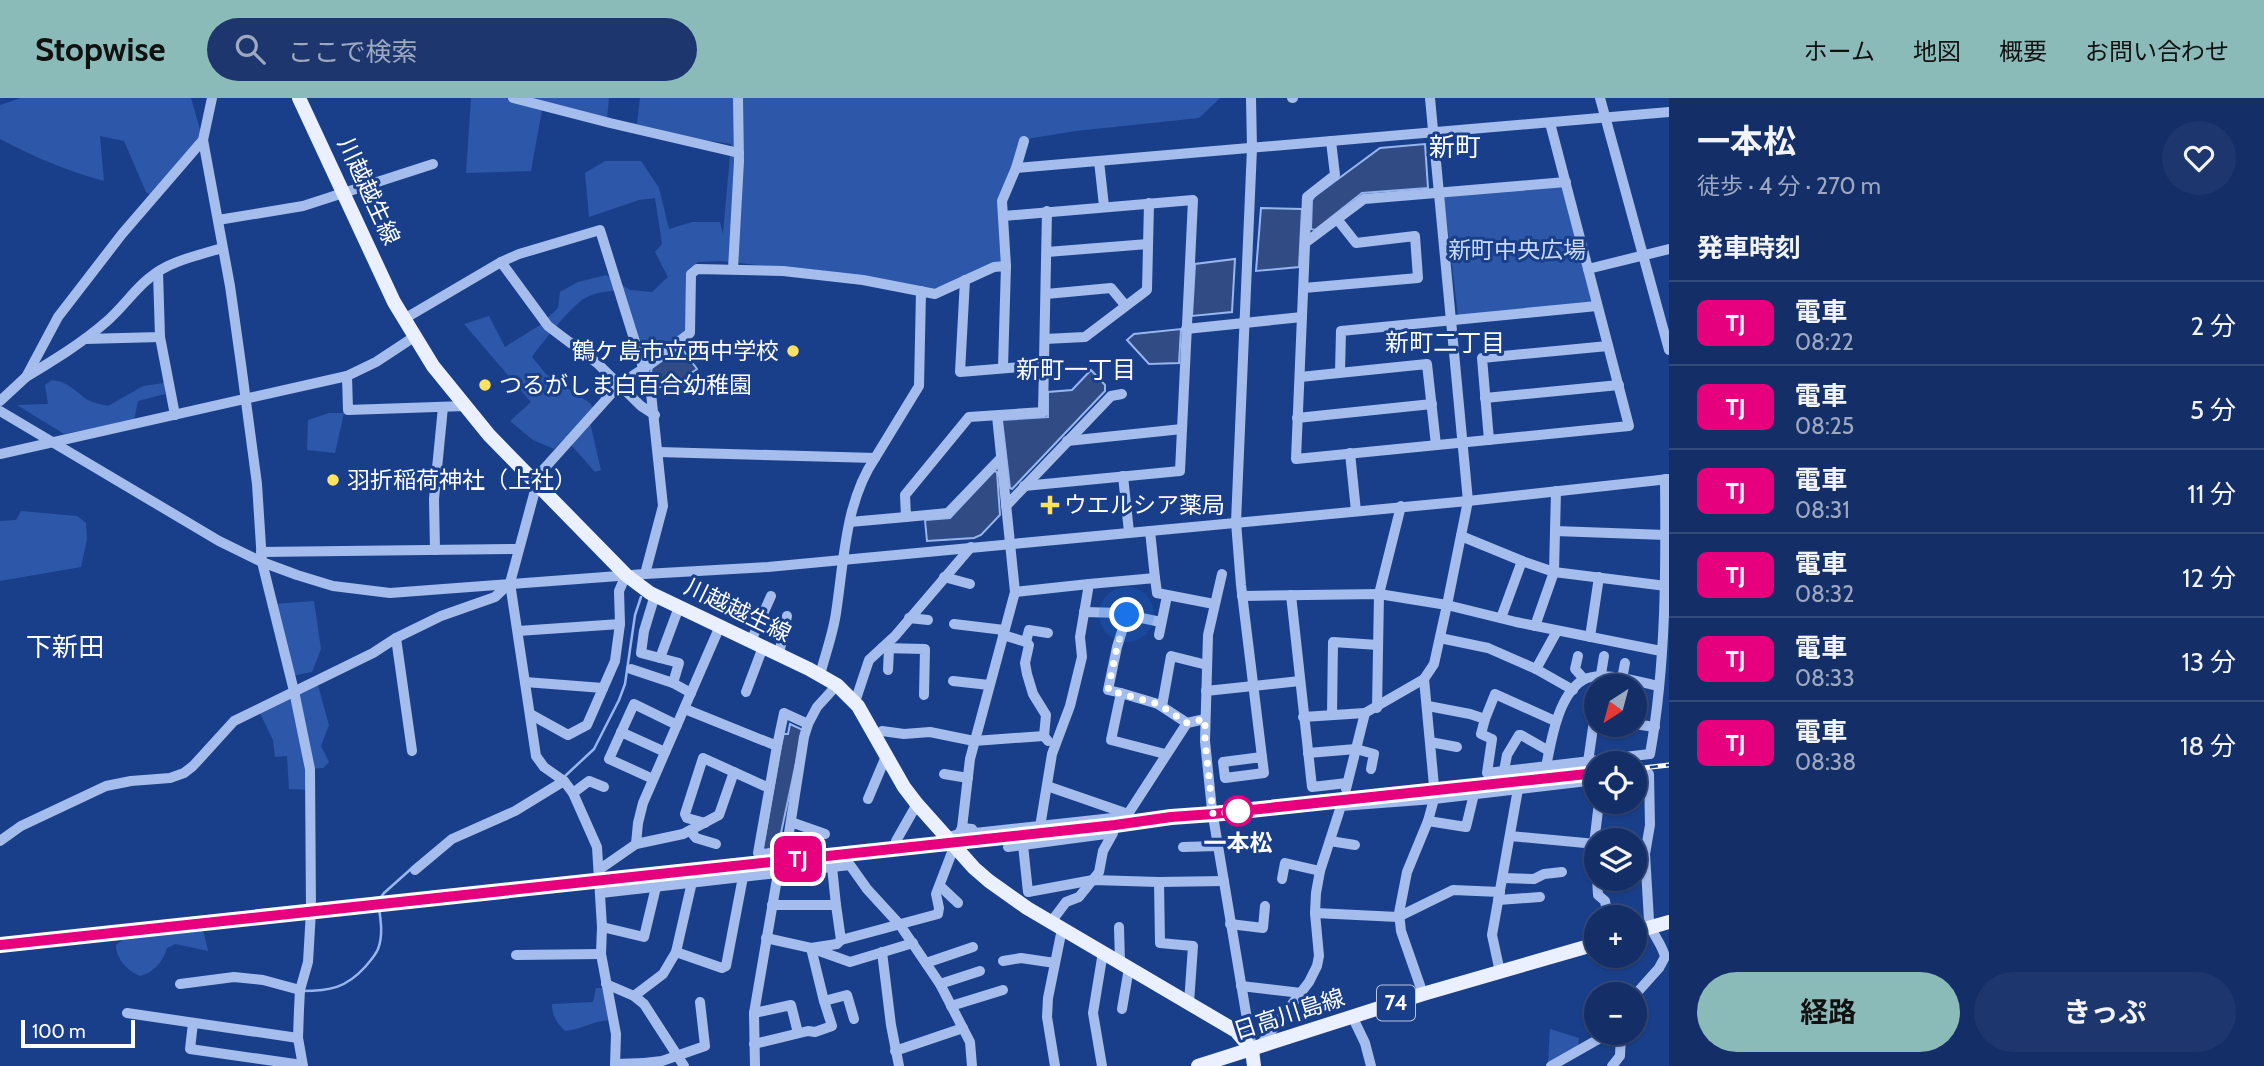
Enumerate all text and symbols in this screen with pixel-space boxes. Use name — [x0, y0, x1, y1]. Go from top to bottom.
search box — [207, 18, 697, 81]
text: Stopwise — [35, 29, 165, 69]
icon: search — [231, 30, 269, 68]
text: ここで検索 — [287, 36, 417, 68]
text: ホーム — [1804, 37, 1875, 66]
text: 地図 — [1913, 37, 1961, 66]
text: 概要 — [1999, 37, 2047, 66]
text: お問い合わせ — [2085, 37, 2229, 66]
text: 一本松 — [1697, 121, 1796, 161]
button: heart — [2162, 121, 2236, 195]
district label: 新町 — [1429, 131, 1481, 163]
street label: 川越越生線 — [332, 133, 406, 249]
text: 徒歩 · 4 分 · 270 m — [1697, 172, 1881, 200]
text: 発車時刻 — [1697, 232, 1801, 264]
park label: 新町中央広場 — [1448, 236, 1586, 264]
text: 電車 — [1795, 296, 1847, 328]
text: TJ — [1725, 308, 1746, 337]
text: 2 分 — [2191, 310, 2236, 342]
district label: 新町二丁目 — [1385, 328, 1505, 357]
text: 08:22 — [1795, 328, 1854, 356]
place label: 鶴ケ島市立西中学校 — [572, 337, 779, 365]
marker: 鶴ケ島市立西中学校 — [785, 343, 801, 359]
district label: 新町一丁目 — [1016, 355, 1136, 384]
place label: つるがしま白百合幼稚園 — [499, 371, 752, 399]
marker: つるがしま白百合幼稚園 — [477, 377, 493, 393]
text: 電車 — [1795, 380, 1847, 412]
text: TJ — [1725, 392, 1746, 421]
text: 5 分 — [2190, 394, 2236, 426]
text: 08:25 — [1795, 412, 1854, 440]
text: 電車 — [1795, 464, 1847, 496]
place label: 羽折稲荷神社（上社） — [347, 466, 577, 494]
marker: 羽折稲荷神社（上社） — [325, 472, 341, 488]
text: TJ — [1725, 476, 1746, 505]
text: 11 分 — [2187, 478, 2236, 510]
place label: ウエルシア薬局 — [1064, 491, 1225, 519]
text: 08:31 — [1795, 496, 1850, 524]
marker: ウエルシア薬局 — [1042, 497, 1058, 513]
text: 電車 — [1795, 548, 1847, 580]
text: TJ — [1725, 560, 1746, 589]
text: 12 分 — [2182, 562, 2236, 594]
street label: 川越越生線 — [680, 572, 796, 648]
text: 08:32 — [1795, 580, 1854, 608]
your location — [1109, 597, 1144, 632]
district label: 下新田 — [26, 631, 104, 663]
text: 電車 — [1795, 632, 1847, 664]
text: TJ — [1725, 644, 1746, 673]
text: 13 分 — [2182, 646, 2236, 678]
text: 08:33 — [1795, 664, 1855, 692]
north arrow — [1584, 674, 1647, 737]
map controls — [1584, 674, 1647, 1045]
text: 電車 — [1795, 716, 1847, 748]
text: TJ — [1725, 728, 1746, 757]
text: 18 分 — [2180, 730, 2236, 762]
text: 08:38 — [1795, 748, 1856, 776]
button: locate — [1584, 751, 1647, 814]
marker: 一本松 — [1223, 796, 1253, 826]
button: layers — [1584, 828, 1647, 891]
place label: 一本松 — [1204, 829, 1273, 857]
line badge: TJ — [766, 836, 830, 882]
text: TJ — [788, 844, 808, 873]
button: + — [1584, 905, 1647, 968]
button: 経路 — [1697, 972, 1960, 1052]
button: きっぷ — [1974, 972, 2236, 1052]
button: − — [1584, 982, 1647, 1045]
street label: 日高川島線 — [1230, 983, 1348, 1045]
road number: 74 — [1377, 986, 1415, 1020]
scale bar — [21, 1017, 135, 1049]
text: 100 m — [32, 1020, 86, 1043]

